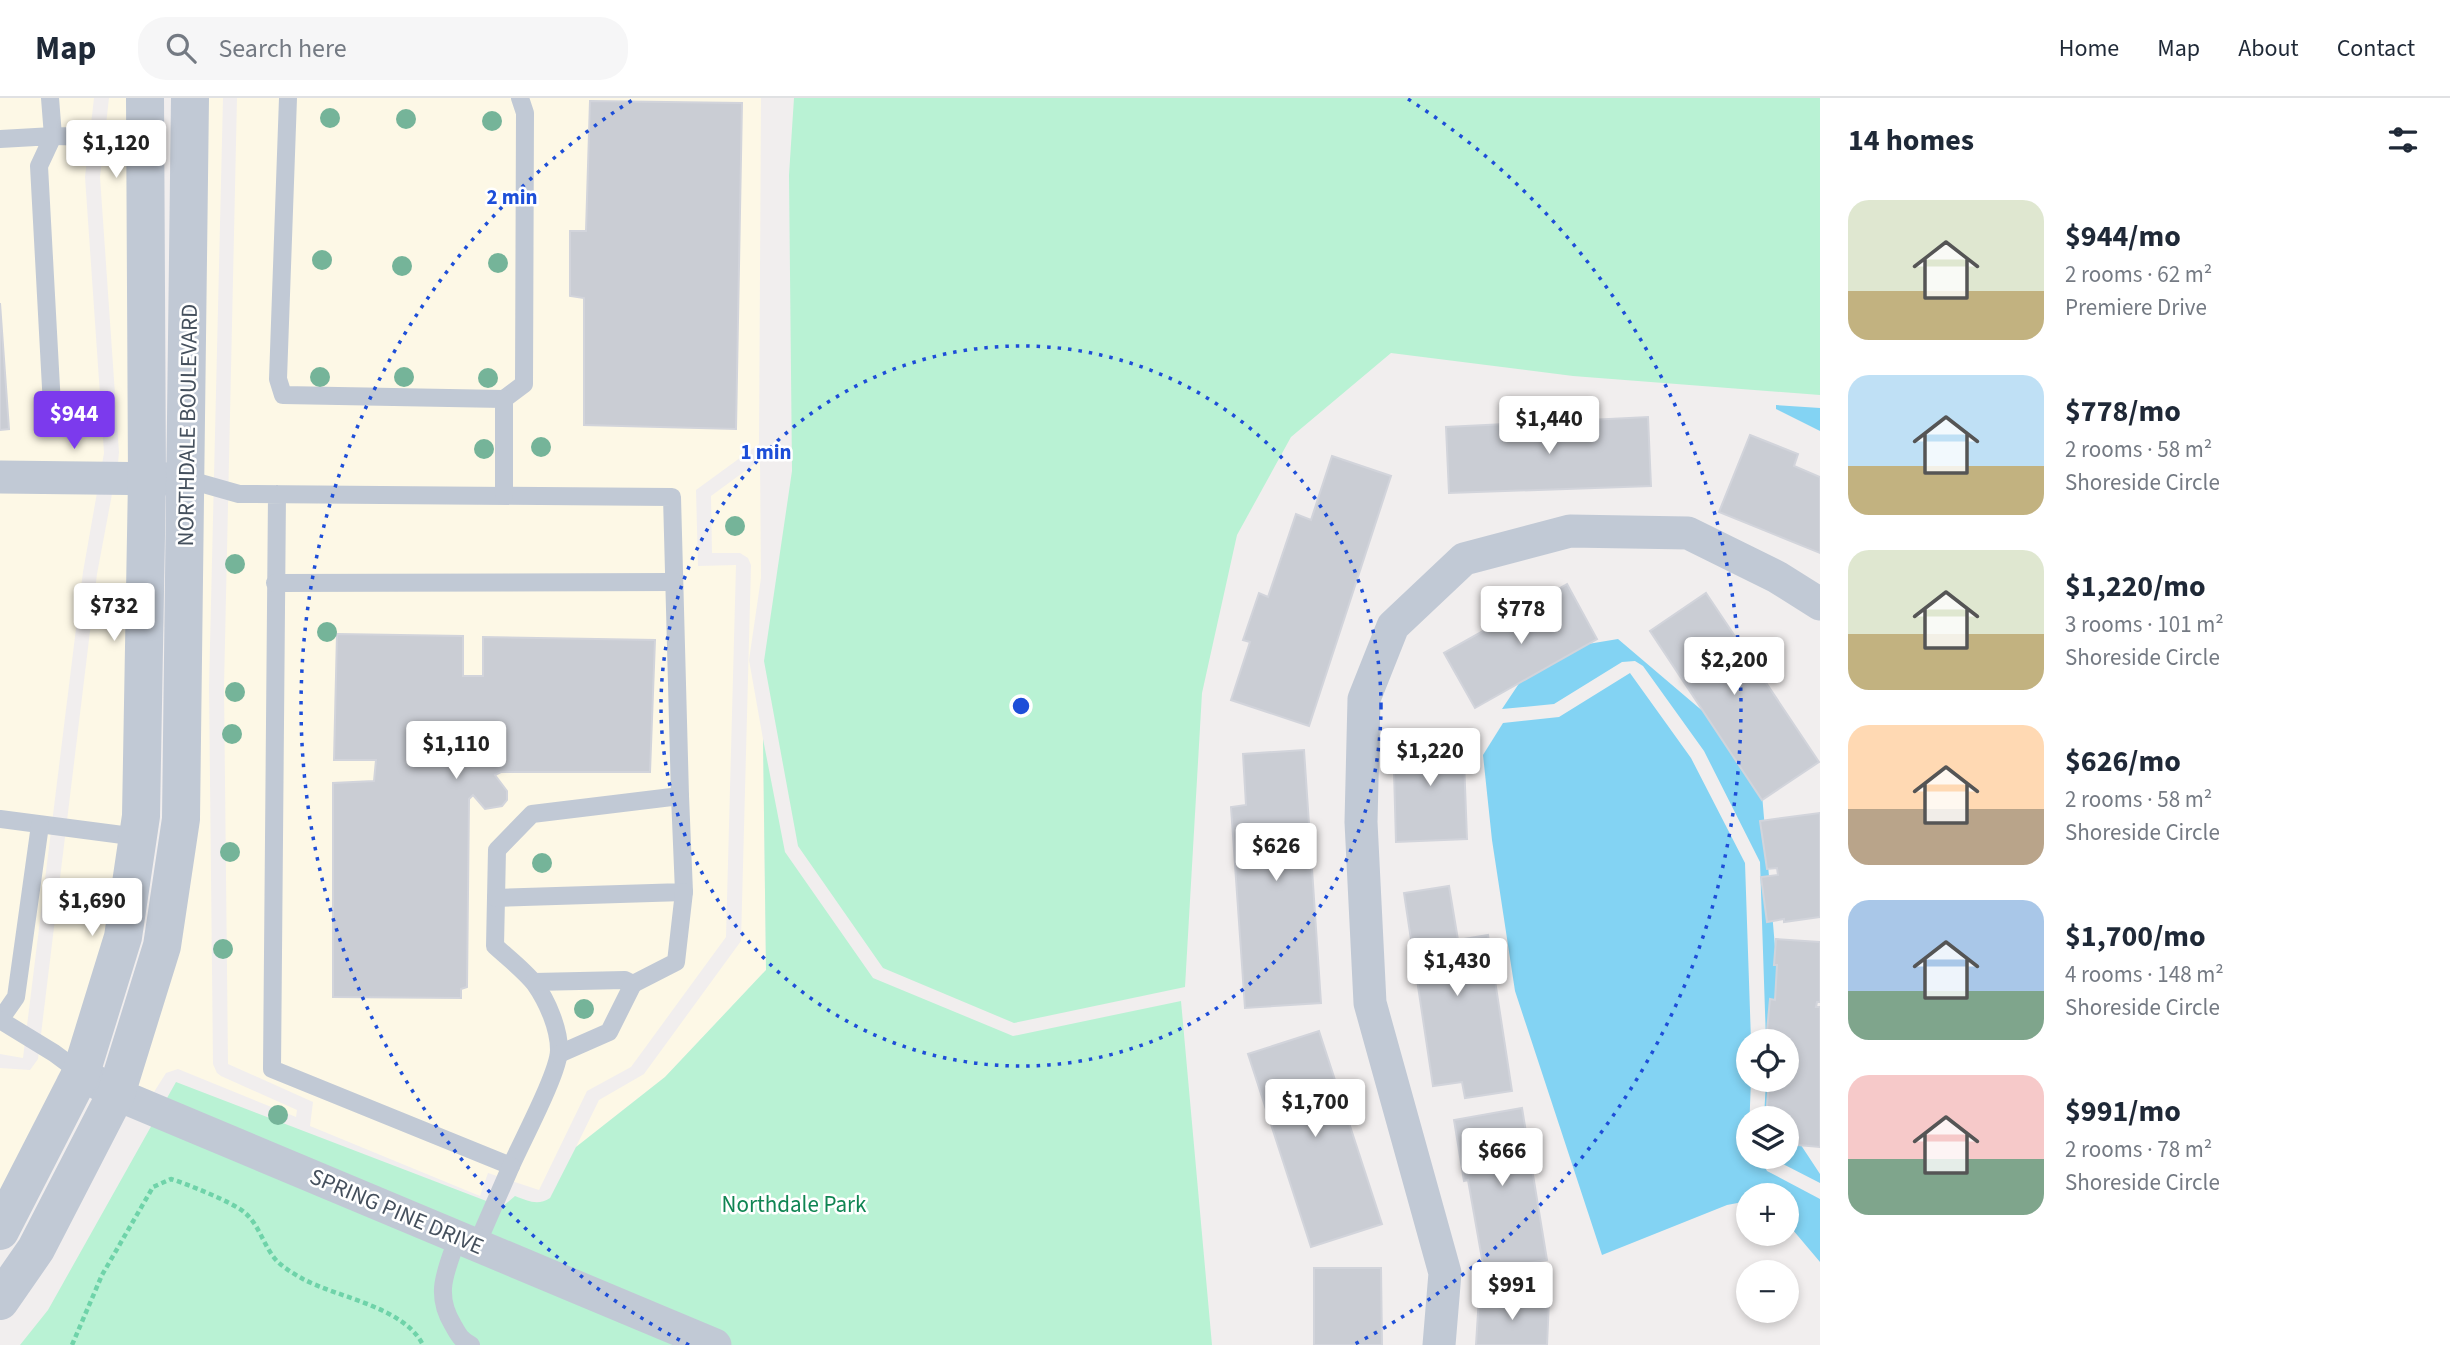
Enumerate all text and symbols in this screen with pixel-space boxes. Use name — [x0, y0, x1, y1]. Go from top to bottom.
search box — [138, 17, 628, 80]
text: Map — [35, 25, 96, 72]
icon: search — [162, 29, 200, 67]
text: Search here — [218, 30, 347, 67]
text: Home — [2059, 31, 2119, 66]
text: Map — [2157, 31, 2200, 66]
text: About — [2238, 31, 2299, 66]
text: Contact — [2337, 31, 2415, 66]
text: 14 homes — [1848, 119, 1974, 162]
pin: $1,120 — [59, 120, 173, 180]
icon: filters — [2384, 121, 2422, 159]
text: $1,120 — [82, 126, 150, 159]
text: 2 min — [486, 182, 538, 212]
text: $944/mo — [2065, 215, 2181, 258]
icon: home — [1904, 228, 1988, 312]
text: 2 rooms · 62 m² — [2065, 258, 2212, 291]
text: Premiere Drive — [2065, 291, 2207, 324]
street label: NORTHDALE BOULEVARD — [169, 303, 206, 547]
text: $778/mo — [2065, 390, 2181, 433]
pin: $944 — [33, 392, 115, 451]
pin: $1,440 — [1492, 396, 1606, 456]
text: $944 — [50, 397, 98, 430]
text: $1,440 — [1515, 402, 1583, 435]
icon: home — [1904, 403, 1988, 487]
text: 2 rooms · 58 m² — [2065, 433, 2212, 466]
text: 1 min — [740, 437, 792, 467]
text: Shoreside Circle — [2065, 466, 2220, 499]
text: $1,220/mo — [2065, 565, 2206, 608]
icon: home — [1904, 578, 1988, 662]
pin: $732 — [73, 584, 155, 643]
pin: $778 — [1480, 587, 1562, 646]
text: $732 — [90, 589, 138, 622]
text: $778 — [1497, 592, 1545, 625]
text: 3 rooms · 101 m² — [2065, 608, 2224, 641]
pin: $2,200 — [1677, 638, 1791, 697]
text: Shoreside Circle — [2065, 641, 2220, 674]
text: $2,200 — [1700, 643, 1768, 676]
centre of rings — [1009, 694, 1033, 718]
pin: $1,110 — [399, 722, 513, 781]
text: $1,110 — [422, 727, 490, 760]
pin: $1,220 — [1373, 728, 1487, 788]
text: $1,220 — [1396, 734, 1464, 767]
text: $626/mo — [2065, 740, 2181, 783]
icon: home — [1904, 753, 1988, 837]
text: 2 rooms · 58 m² — [2065, 783, 2212, 816]
text: Shoreside Circle — [2065, 816, 2220, 849]
pin: $626 — [1235, 824, 1317, 883]
text: $626 — [1252, 829, 1300, 862]
pin: $1,690 — [35, 878, 149, 938]
text: $1,690 — [58, 884, 126, 917]
text: $1,700/mo — [2065, 915, 2206, 958]
icon: home — [1904, 928, 1988, 1012]
pin: $1,430 — [1400, 939, 1514, 998]
text: $1,430 — [1423, 944, 1491, 977]
text: 4 rooms · 148 m² — [2065, 958, 2224, 991]
text: Shoreside Circle — [2065, 991, 2220, 1024]
map controls — [1736, 1029, 1799, 1323]
button: locate — [1736, 1029, 1799, 1092]
pin: $1,700 — [1258, 1080, 1372, 1139]
text: $1,700 — [1281, 1085, 1349, 1118]
text: $991/mo — [2065, 1090, 2181, 1133]
icon: home — [1904, 1103, 1988, 1187]
button: layers — [1736, 1106, 1799, 1169]
pin: $666 — [1461, 1128, 1543, 1188]
text: 2 rooms · 78 m² — [2065, 1133, 2212, 1166]
text: $666 — [1478, 1134, 1526, 1167]
street label: SPRING PINE DRIVE — [305, 1160, 489, 1263]
text: Shoreside Circle — [2065, 1166, 2220, 1199]
button: + — [1736, 1183, 1799, 1246]
park label: Northdale Park — [722, 1188, 867, 1221]
button: − — [1736, 1260, 1799, 1323]
pin: $991 — [1471, 1262, 1553, 1322]
text: $991 — [1488, 1268, 1536, 1301]

